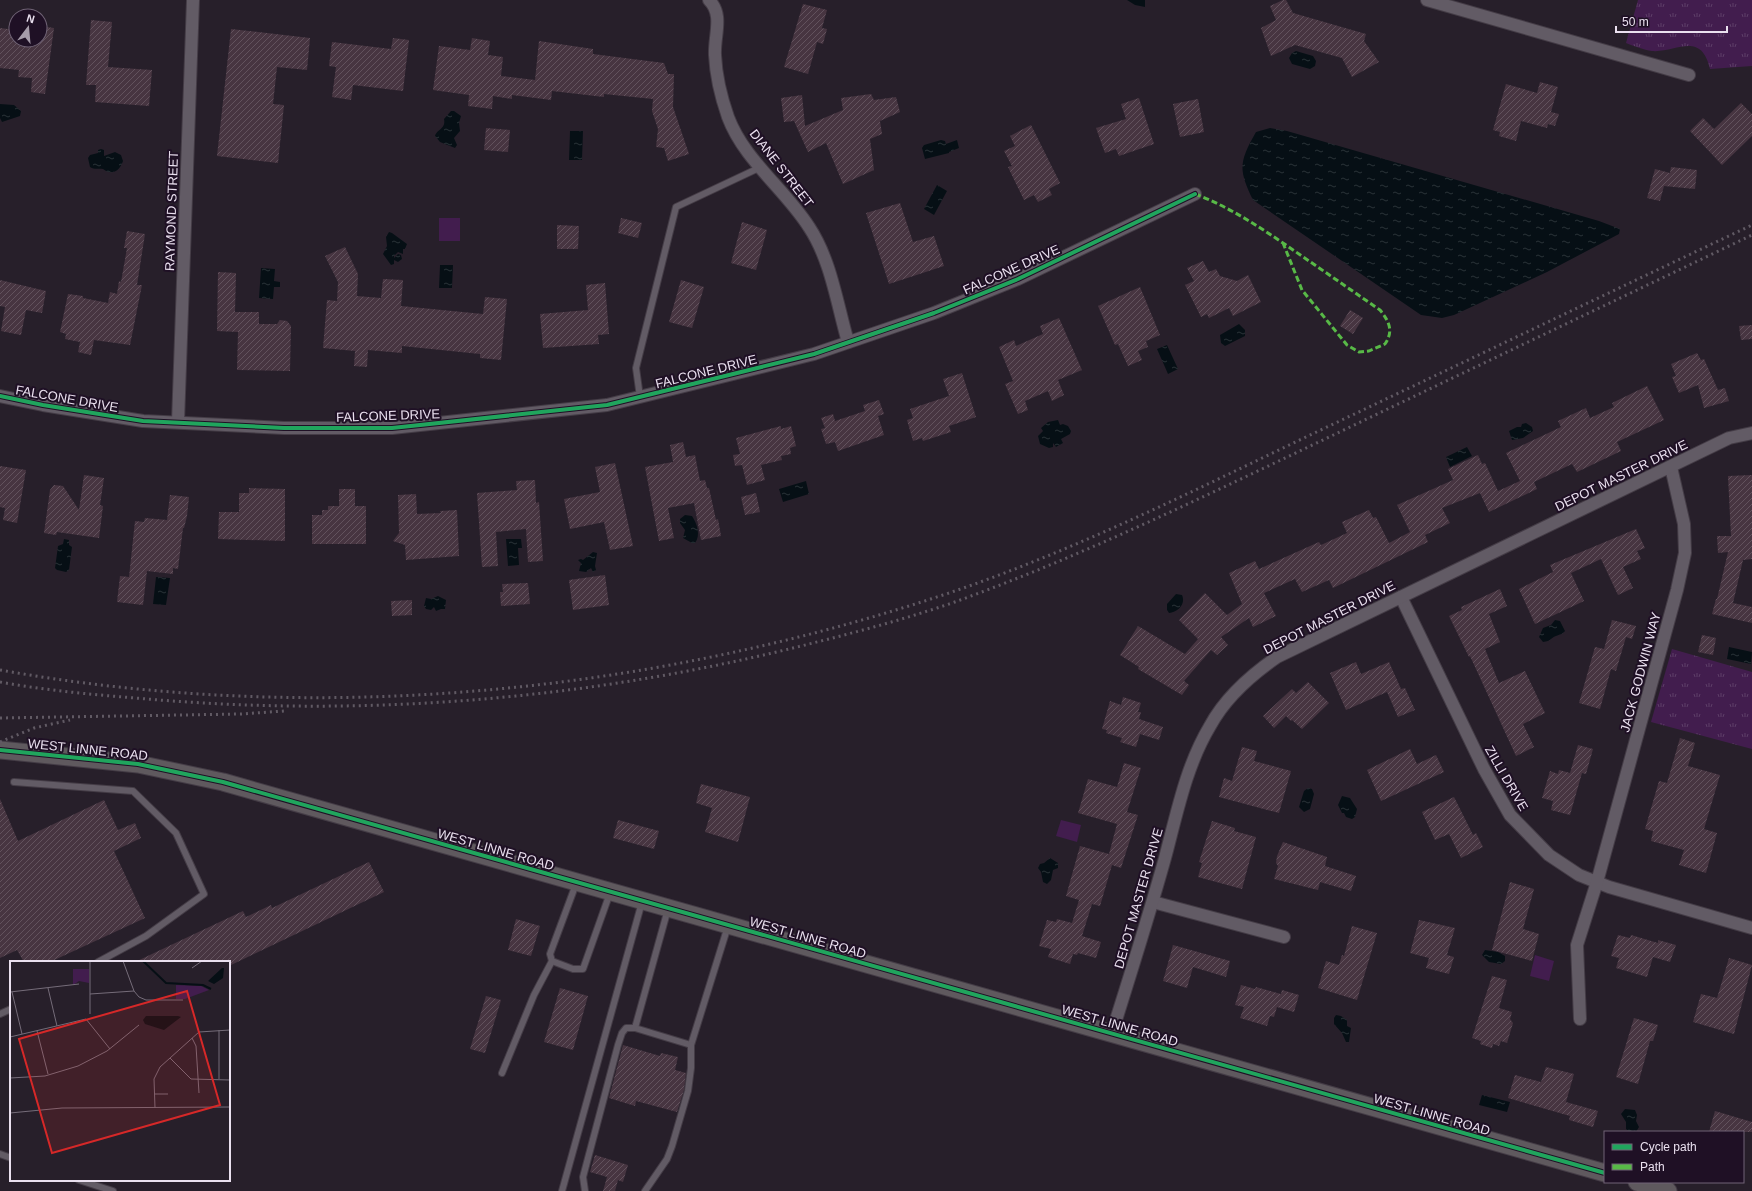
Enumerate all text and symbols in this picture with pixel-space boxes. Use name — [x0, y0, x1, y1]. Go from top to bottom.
north arrow — [8, 8, 48, 48]
scale bar — [1616, 8, 1727, 34]
text: N — [25, 12, 36, 25]
text: 50 m — [1622, 15, 1649, 29]
street label: DIANE STREET — [747, 126, 817, 210]
street label: RAYMOND STREET — [162, 151, 181, 271]
street label: FALCONE DRIVE — [961, 241, 1062, 297]
street label: FALCONE DRIVE — [654, 352, 759, 391]
street label: FALCONE DRIVE — [14, 382, 120, 415]
street label: FALCONE DRIVE — [336, 406, 441, 425]
street label: DEPOT MASTER DRIVE — [1552, 437, 1690, 514]
street label: DEPOT MASTER DRIVE — [1261, 578, 1398, 657]
street label: JACK GODWIN WAY — [1617, 610, 1664, 734]
street label: WEST LINNE ROAD — [27, 736, 149, 763]
street label: ZILLI DRIVE — [1482, 743, 1531, 814]
street label: WEST LINNE ROAD — [436, 826, 556, 873]
street label: DEPOT MASTER DRIVE — [1111, 826, 1166, 970]
street label: WEST LINNE ROAD — [748, 914, 868, 961]
inset map — [10, 961, 230, 1181]
street label: WEST LINNE ROAD — [1060, 1002, 1180, 1049]
street label: WEST LINNE ROAD — [1372, 1091, 1492, 1138]
legend — [1604, 1131, 1744, 1183]
text: Cycle path — [1640, 1140, 1697, 1154]
text: Path — [1640, 1160, 1665, 1174]

